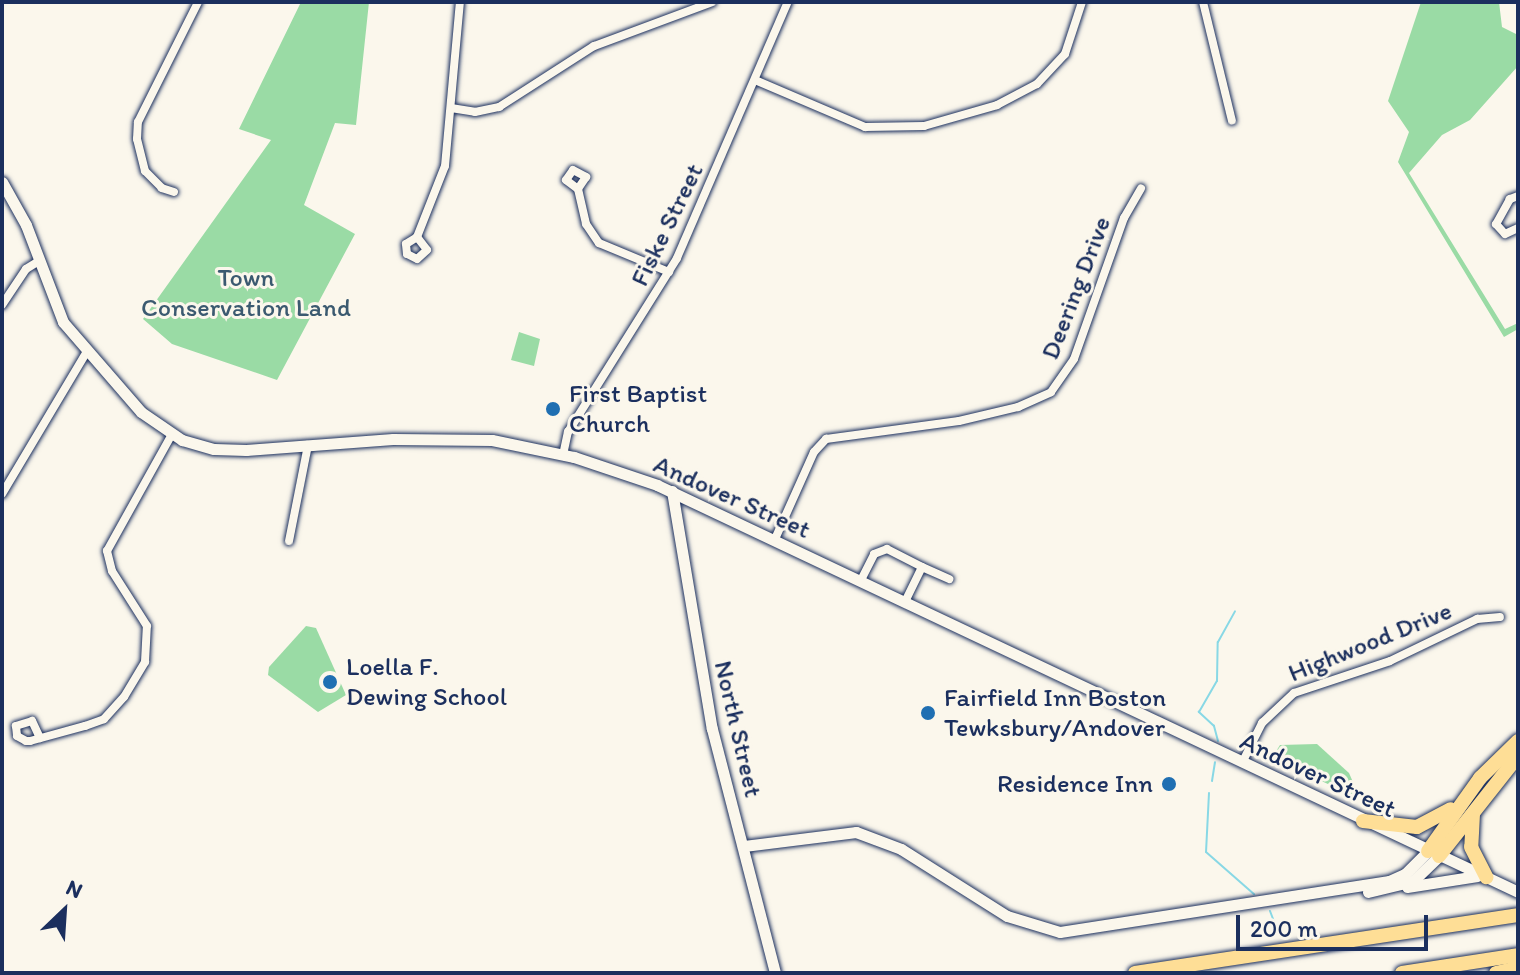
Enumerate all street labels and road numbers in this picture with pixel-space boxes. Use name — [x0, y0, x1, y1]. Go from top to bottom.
street label: Fiske Street — [624, 159, 710, 291]
street label: Deering Drive — [1034, 212, 1118, 364]
street label: Andover Street — [649, 449, 815, 545]
street label: Highwood Drive — [1283, 595, 1457, 689]
street label: North Street — [707, 658, 769, 800]
street label: Andover Street — [1235, 725, 1401, 825]

